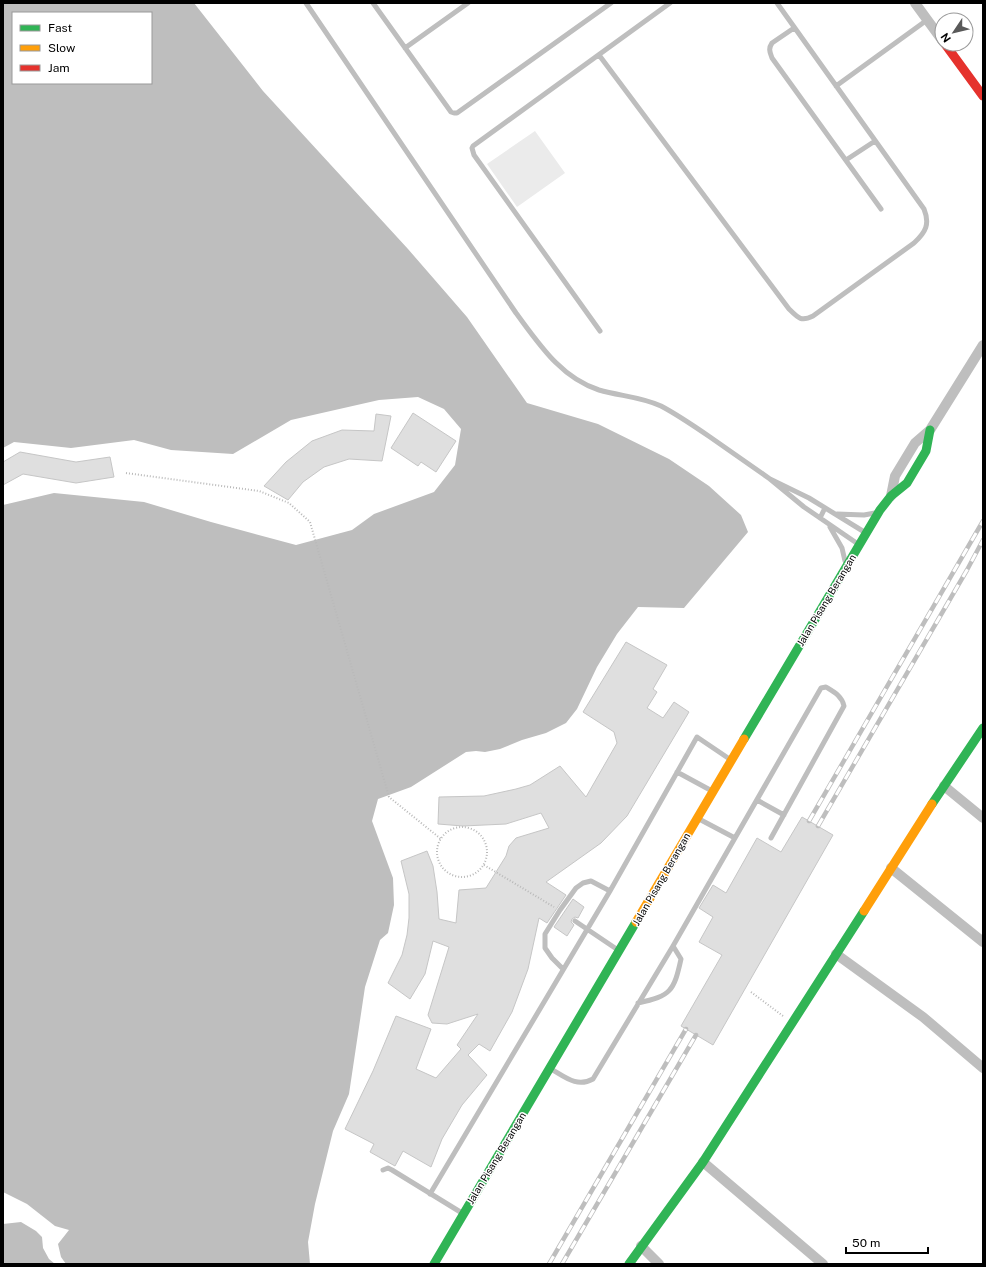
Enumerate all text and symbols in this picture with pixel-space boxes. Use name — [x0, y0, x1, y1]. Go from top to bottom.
legend — [12, 12, 152, 84]
north arrow — [934, 12, 974, 52]
text: Fast — [48, 21, 73, 35]
text: N — [938, 31, 953, 45]
text: Slow — [48, 41, 76, 55]
text: Jam — [48, 61, 70, 75]
street label: Jalan Pisang Berangan — [794, 552, 858, 648]
street label: Jalan Pisang Berangan — [630, 830, 693, 927]
street label: Jalan Pisang Berangan — [464, 1110, 528, 1206]
scale bar — [846, 1229, 928, 1255]
text: 50 m — [852, 1236, 880, 1250]

